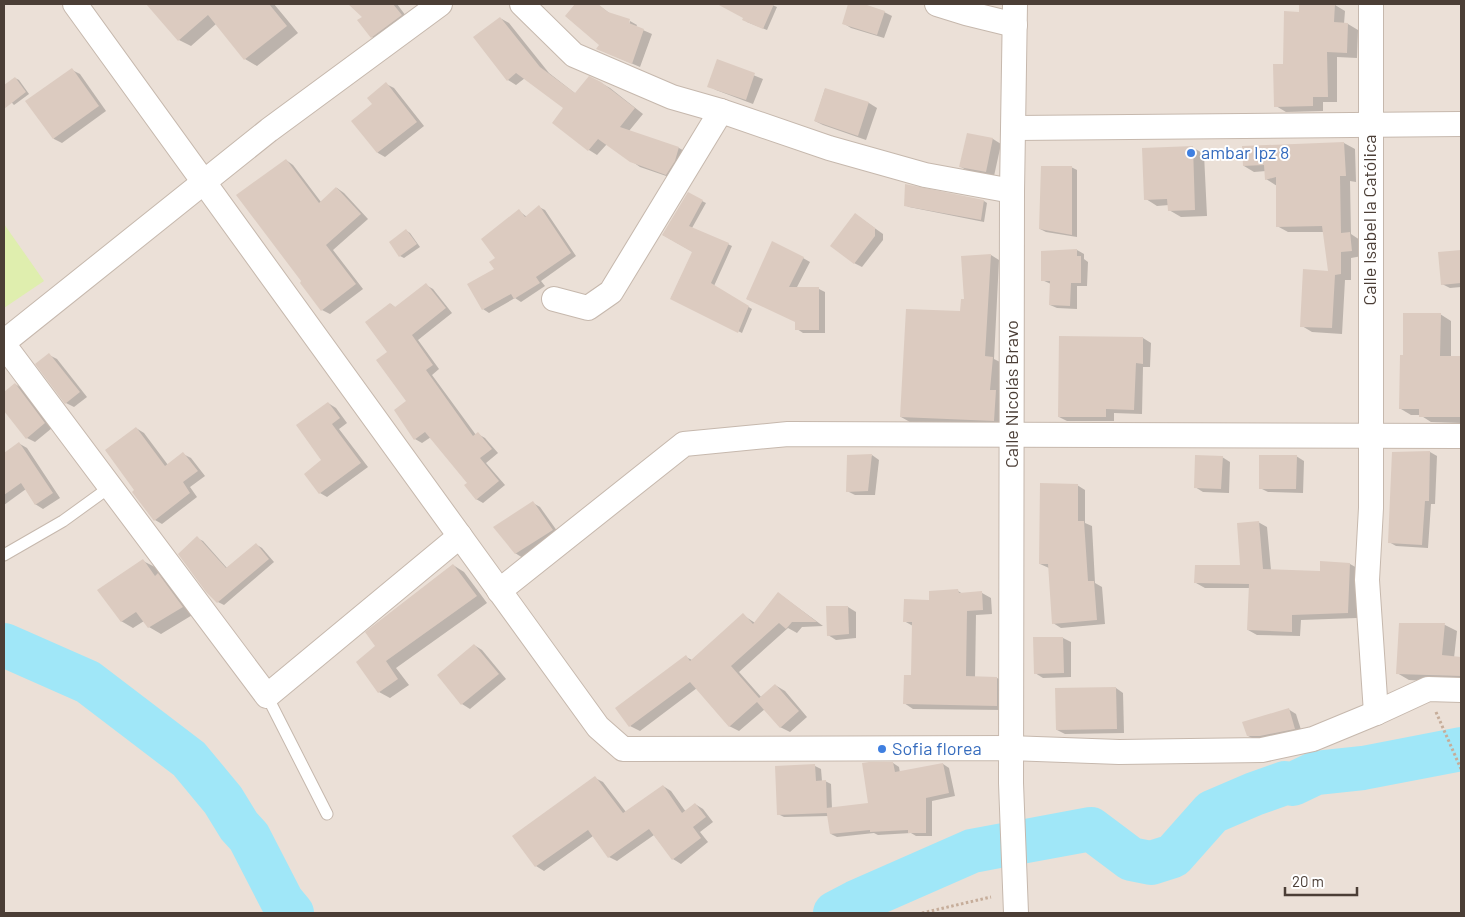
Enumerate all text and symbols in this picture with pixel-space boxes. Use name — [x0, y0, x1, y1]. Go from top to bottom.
street label: Calle Isabel la Católica — [1358, 134, 1380, 306]
place label: ambar lpz 8 — [1201, 141, 1289, 163]
marker: ambar lpz 8 — [1185, 147, 1197, 159]
street label: Calle Nicolás Bravo — [1000, 320, 1022, 468]
place label: Sofia florea — [892, 737, 982, 759]
marker: Sofia florea — [876, 743, 888, 755]
scale bar — [1285, 864, 1358, 896]
text: 20 m — [1292, 872, 1324, 890]

